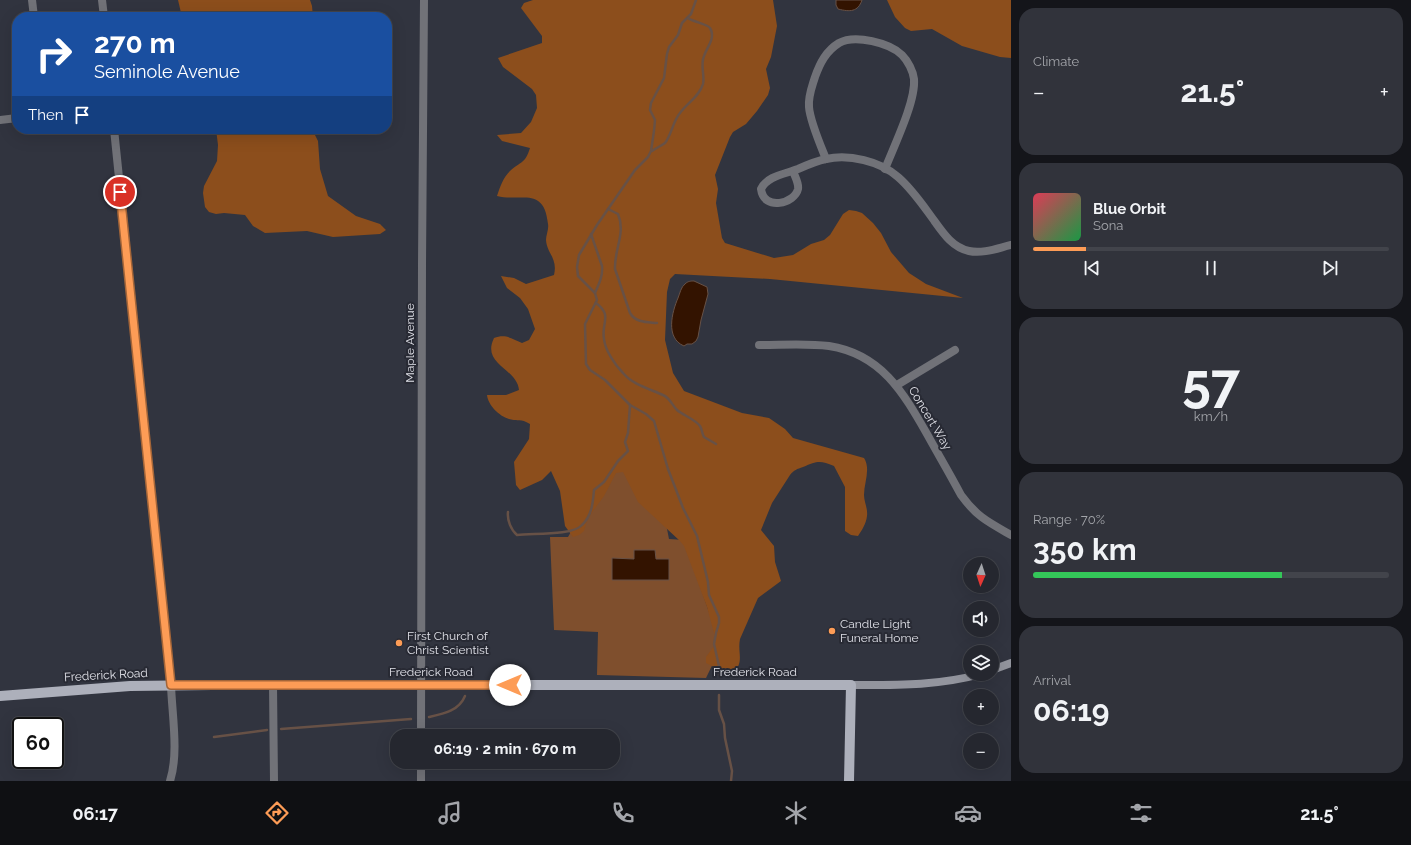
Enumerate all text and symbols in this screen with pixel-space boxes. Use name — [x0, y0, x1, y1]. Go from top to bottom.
text: 270 m — [94, 27, 175, 60]
icon: right — [28, 28, 80, 80]
text: Climate — [1033, 54, 1079, 69]
text: Seminole Avenue — [94, 61, 240, 82]
text: 21.5° — [1181, 74, 1244, 109]
text: − — [1033, 79, 1045, 105]
text: + — [1380, 79, 1389, 105]
icon: arrive — [71, 104, 93, 126]
text: Then — [28, 106, 63, 124]
pin — [103, 175, 137, 209]
icon: arrive — [109, 181, 131, 203]
text: Blue Orbit — [1093, 200, 1166, 218]
text: Sona — [1093, 218, 1123, 233]
icon: previous — [1081, 257, 1103, 279]
icon: pause — [1200, 257, 1222, 279]
icon: next — [1319, 257, 1341, 279]
street label: Maple Avenue — [403, 303, 417, 383]
text: 57 — [1182, 352, 1240, 413]
street label: Concert Way — [906, 384, 955, 453]
text: km/h — [1194, 409, 1228, 424]
text: Range · 70% — [1033, 512, 1105, 527]
text: 350 km — [1033, 532, 1137, 567]
north arrow — [963, 557, 999, 593]
map controls — [963, 557, 999, 769]
button: sound — [963, 601, 999, 637]
place label: Candle Light Funeral Home — [840, 617, 919, 645]
marker: Candle Light Funeral Home — [827, 626, 837, 636]
place label: First Church of Christ Scientist — [407, 629, 489, 657]
marker: First Church of Christ Scientist — [394, 638, 404, 648]
button: layers — [963, 645, 999, 681]
position arrow — [489, 664, 531, 706]
street label: Frederick Road — [389, 665, 473, 679]
street label: Frederick Road — [713, 665, 797, 679]
street label: Frederick Road — [64, 666, 148, 684]
text: Arrival — [1033, 673, 1071, 688]
button: + — [963, 689, 999, 725]
text: 06:19 — [1033, 693, 1110, 728]
speed limit sign: 60 — [12, 717, 64, 769]
button: − — [963, 733, 999, 769]
text: 06:19 · 2 min · 670 m — [434, 740, 576, 758]
icon: directions — [263, 799, 291, 827]
icon: music — [436, 799, 464, 827]
icon: phone — [609, 799, 637, 827]
icon: climate — [782, 799, 810, 827]
icon: car — [954, 799, 982, 827]
icon: filters — [1127, 799, 1155, 827]
text: 06:17 — [72, 803, 118, 824]
text: 21.5° — [1300, 803, 1339, 824]

